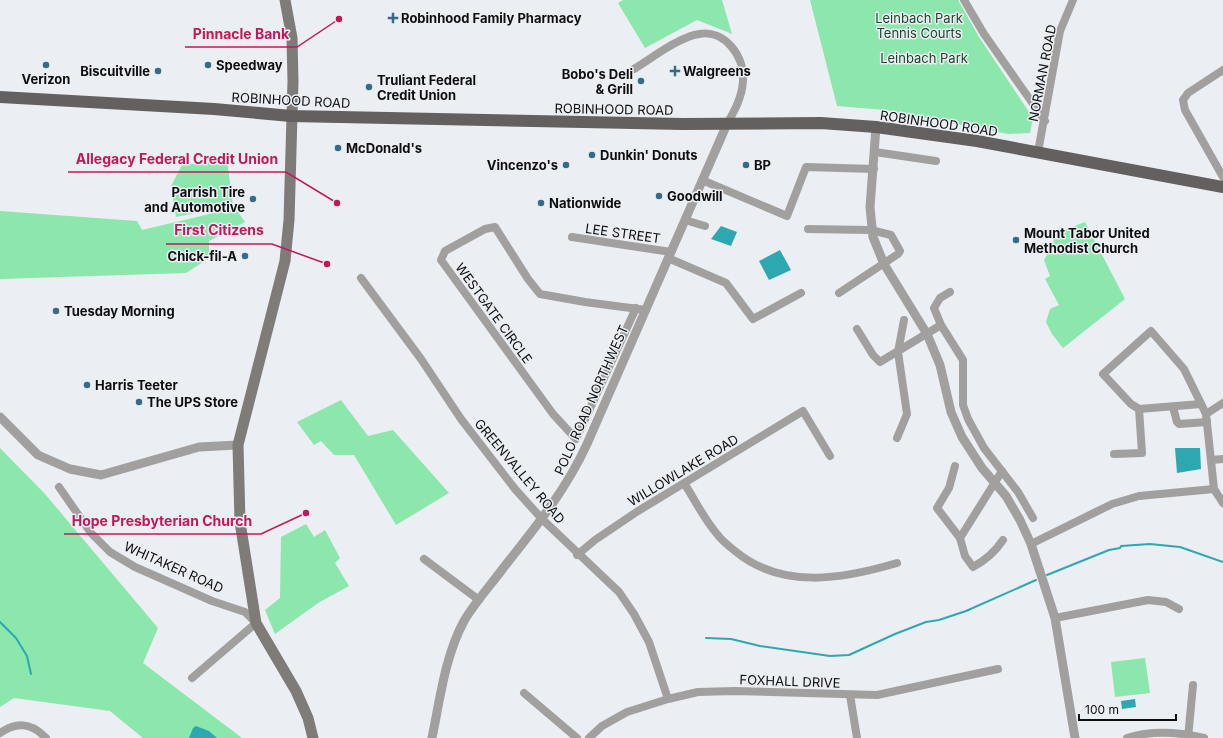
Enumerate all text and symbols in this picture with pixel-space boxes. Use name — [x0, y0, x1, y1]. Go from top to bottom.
place label: Robinhood Family Pharmacy — [401, 10, 582, 26]
park label: Leinbach Park Tennis Courts — [875, 10, 963, 41]
marker: Robinhood Family Pharmacy — [388, 13, 398, 23]
callout: Pinnacle Bank — [185, 21, 297, 47]
street label: NORMAN ROAD — [1025, 23, 1059, 123]
text: Pinnacle Bank — [193, 25, 290, 42]
park label: Leinbach Park — [880, 50, 968, 66]
place label: Speedway — [216, 57, 283, 73]
marker: Verizon — [41, 60, 51, 70]
marker: Speedway — [203, 60, 213, 70]
place label: Biscuitville — [80, 63, 150, 79]
place label: Walgreens — [683, 63, 751, 79]
marker: Biscuitville — [153, 66, 163, 76]
place label: Bobo's Deli & Grill — [562, 66, 633, 97]
marker: Walgreens — [670, 66, 680, 76]
place label: Verizon — [22, 71, 70, 87]
place label: Truliant Federal Credit Union — [377, 72, 476, 103]
marker: Bobo's Deli & Grill — [636, 76, 646, 86]
marker: Truliant Federal Credit Union — [364, 82, 374, 92]
street label: ROBINHOOD ROAD — [231, 89, 351, 111]
street label: ROBINHOOD ROAD — [554, 100, 674, 118]
street label: ROBINHOOD ROAD — [879, 107, 999, 139]
place label: McDonald's — [346, 140, 422, 156]
marker: McDonald's — [333, 143, 343, 153]
callout: Allegacy Federal Credit Union — [68, 146, 286, 172]
place label: Dunkin' Donuts — [600, 147, 697, 163]
text: Allegacy Federal Credit Union — [76, 150, 278, 167]
marker: Dunkin' Donuts — [587, 150, 597, 160]
place label: Vincenzo's — [487, 157, 558, 173]
place label: BP — [754, 157, 771, 173]
marker: Vincenzo's — [561, 160, 571, 170]
marker: BP — [741, 160, 751, 170]
place label: Parrish Tire and Automotive — [144, 184, 245, 215]
place label: Goodwill — [667, 188, 723, 204]
marker: Goodwill — [654, 191, 664, 201]
marker: Parrish Tire and Automotive — [248, 194, 258, 204]
place label: Nationwide — [549, 195, 622, 211]
marker: Nationwide — [536, 198, 546, 208]
callout: First Citizens — [166, 218, 272, 244]
street label: LEE STREET — [584, 220, 662, 246]
text: First Citizens — [174, 221, 264, 238]
place label: Mount Tabor United Methodist Church — [1024, 225, 1150, 256]
marker: Mount Tabor United Methodist Church — [1011, 235, 1021, 245]
place label: Chick-fil-A — [168, 248, 237, 264]
marker: Chick-fil-A — [240, 251, 250, 261]
street label: WESTGATE CIRCLE — [452, 260, 536, 366]
place label: Tuesday Morning — [64, 303, 175, 319]
marker: Tuesday Morning — [51, 306, 61, 316]
street label: POLO ROAD NORTHWEST — [551, 323, 631, 477]
place label: Harris Teeter — [95, 377, 178, 393]
marker: Harris Teeter — [82, 380, 92, 390]
place label: The UPS Store — [147, 394, 238, 410]
marker: The UPS Store — [134, 397, 144, 407]
street label: GREENVALLEY ROAD — [472, 415, 568, 527]
street label: WILLOWLAKE ROAD — [625, 431, 741, 509]
callout: Hope Presbyterian Church — [64, 508, 261, 534]
text: Hope Presbyterian Church — [72, 512, 252, 529]
street label: WHITAKER ROAD — [122, 538, 226, 596]
street label: FOXHALL DRIVE — [739, 671, 841, 691]
scale bar — [1079, 696, 1176, 722]
text: 100 m — [1085, 702, 1119, 717]

